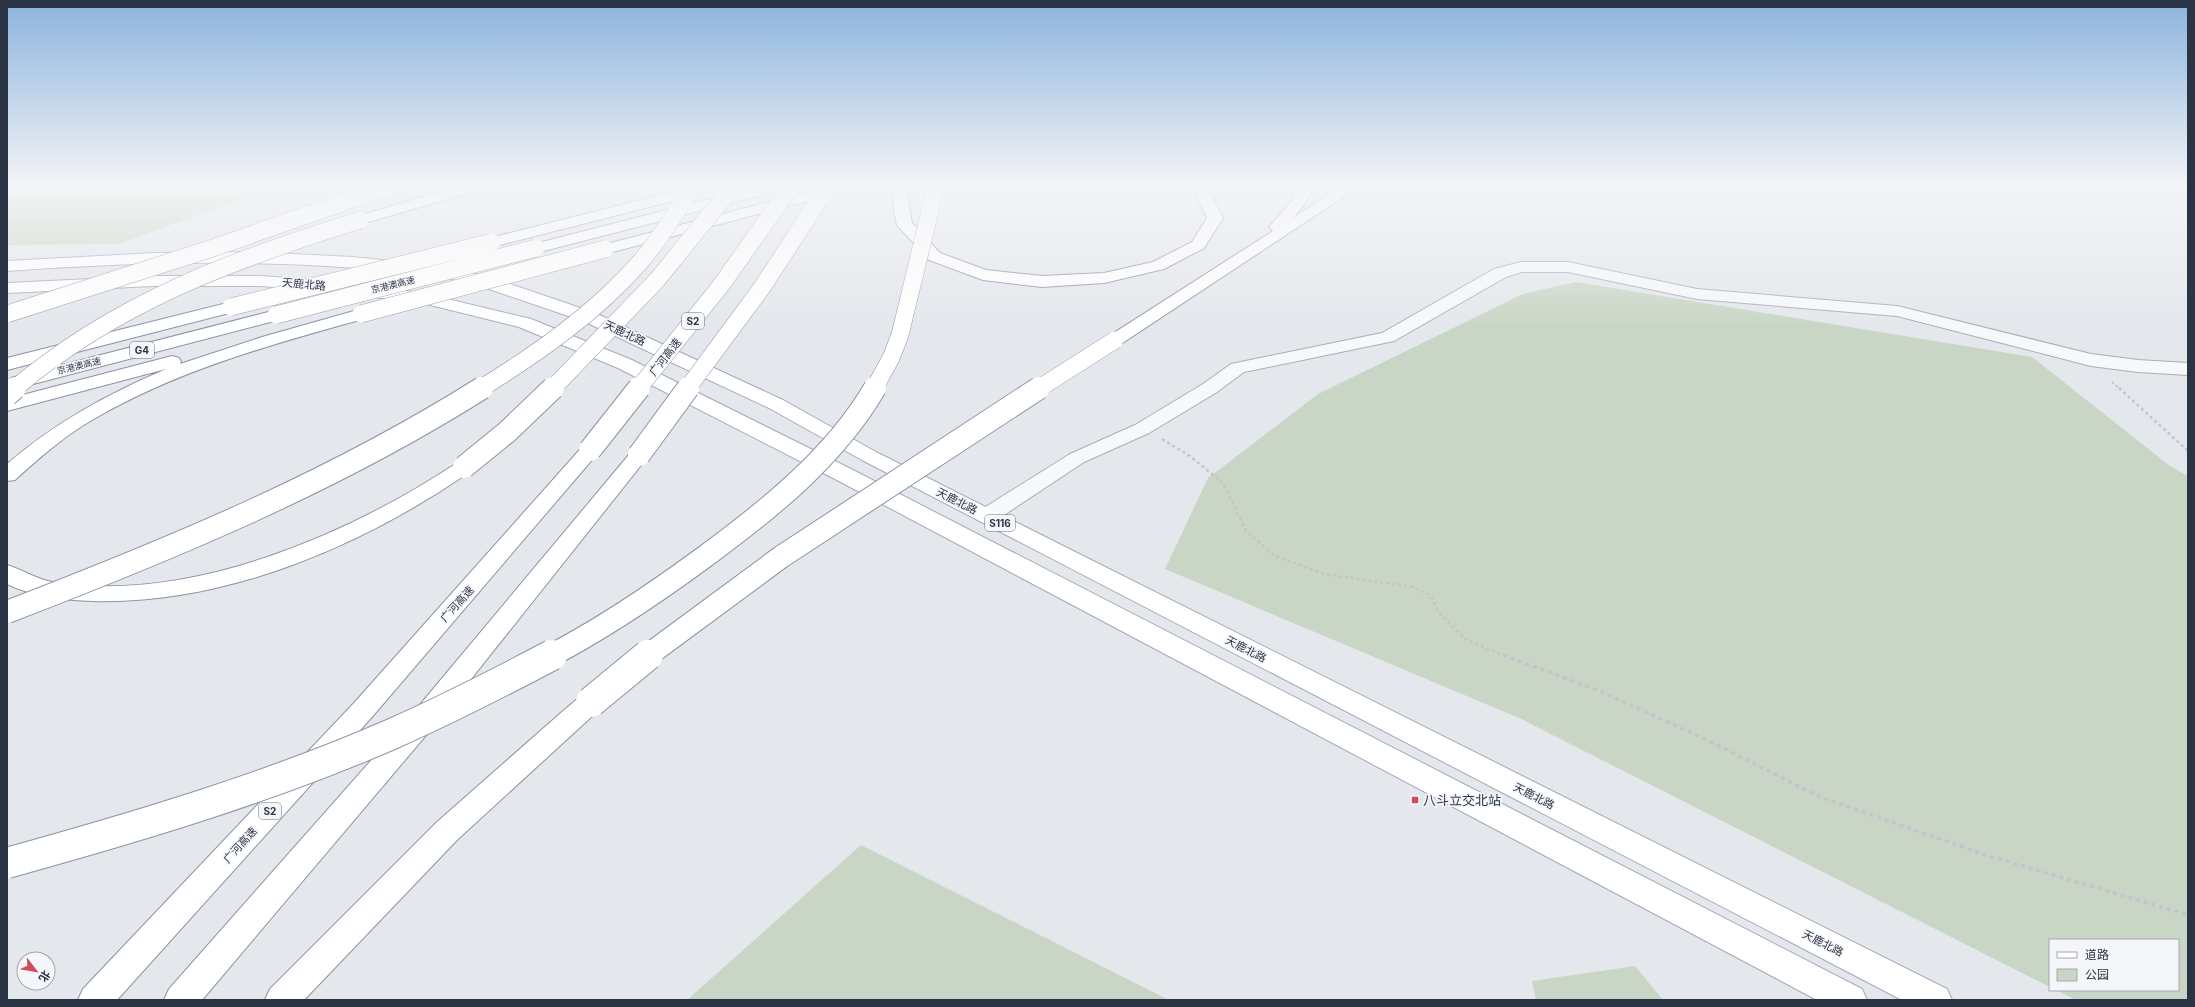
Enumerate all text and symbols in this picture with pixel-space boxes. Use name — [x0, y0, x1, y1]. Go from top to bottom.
street label: 京港澳高速 — [370, 274, 416, 295]
street label: 天鹿北路 — [281, 275, 327, 293]
road number: S2 — [682, 313, 704, 329]
street label: 天鹿北路 — [602, 317, 648, 349]
street label: 广河高速 — [646, 335, 684, 379]
road number: G4 — [130, 342, 154, 358]
street label: 京港澳高速 — [56, 355, 102, 376]
street label: 天鹿北路 — [934, 485, 980, 517]
road number: S116 — [985, 515, 1015, 531]
street label: 广河高速 — [437, 583, 477, 625]
street label: 天鹿北路 — [1223, 633, 1269, 665]
street label: 天鹿北路 — [1511, 780, 1557, 812]
place label: 八斗立交北站 — [1423, 792, 1501, 808]
marker: 八斗立交北站 — [1410, 795, 1420, 805]
road number: S2 — [259, 803, 281, 819]
street label: 广河高速 — [220, 824, 260, 866]
street label: 天鹿北路 — [1800, 927, 1846, 959]
legend — [2049, 939, 2179, 991]
text: 道路 — [2085, 947, 2109, 962]
north arrow — [16, 951, 56, 991]
text: 公园 — [2085, 967, 2109, 982]
text: 北 — [36, 968, 53, 984]

